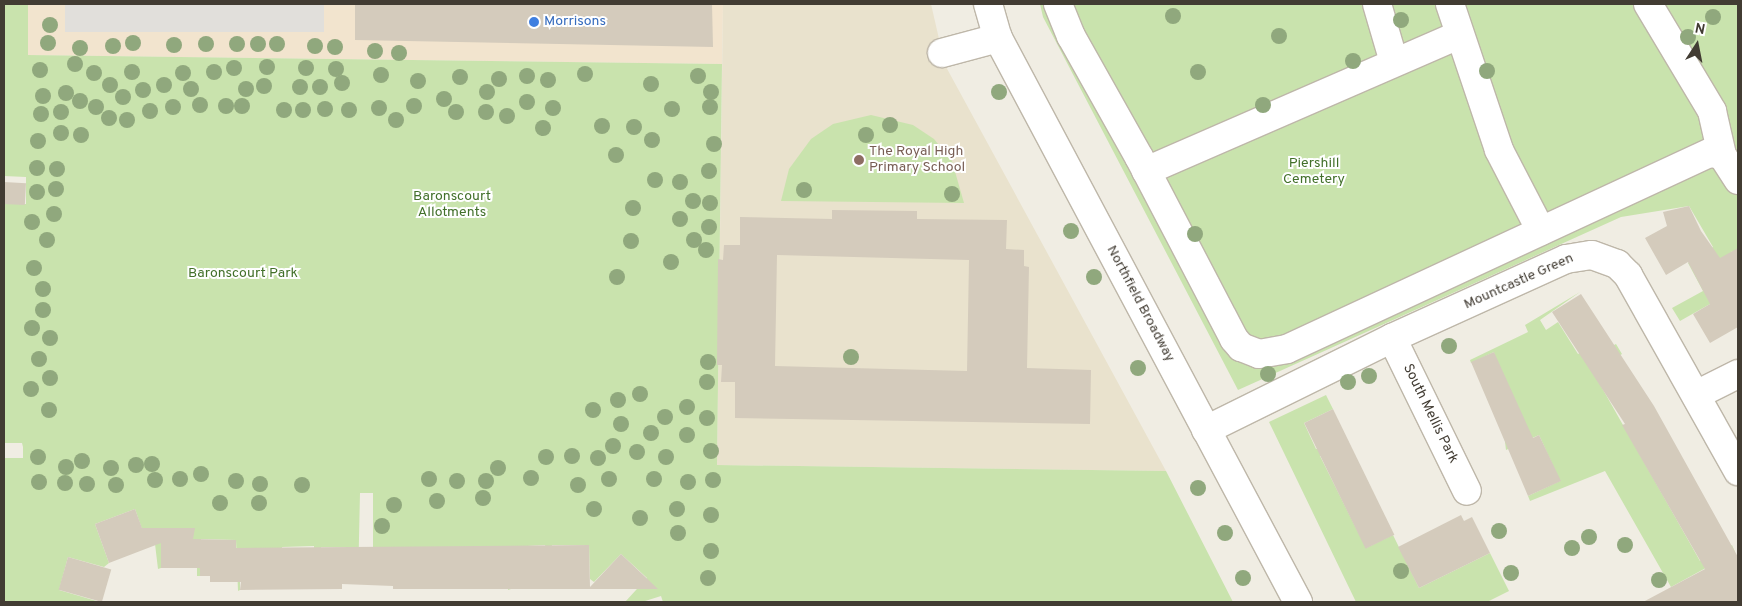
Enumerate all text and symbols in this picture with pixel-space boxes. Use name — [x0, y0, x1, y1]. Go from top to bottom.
place label: Morrisons — [544, 14, 606, 30]
marker: Morrisons — [528, 16, 540, 28]
north arrow — [1672, 20, 1722, 70]
text: N — [1693, 20, 1707, 39]
place label: The Royal High Primary School — [869, 144, 965, 176]
marker: The Royal High Primary School — [853, 154, 865, 166]
park label: Piershill Cemetery — [1283, 156, 1345, 188]
park label: Baronscourt Allotments — [413, 189, 491, 222]
street label: Northfield Broadway — [1102, 243, 1178, 365]
street label: Mountcastle Green — [1462, 250, 1576, 314]
park label: Baronscourt Park — [188, 266, 298, 282]
street label: South Mellis Park — [1399, 362, 1461, 466]

